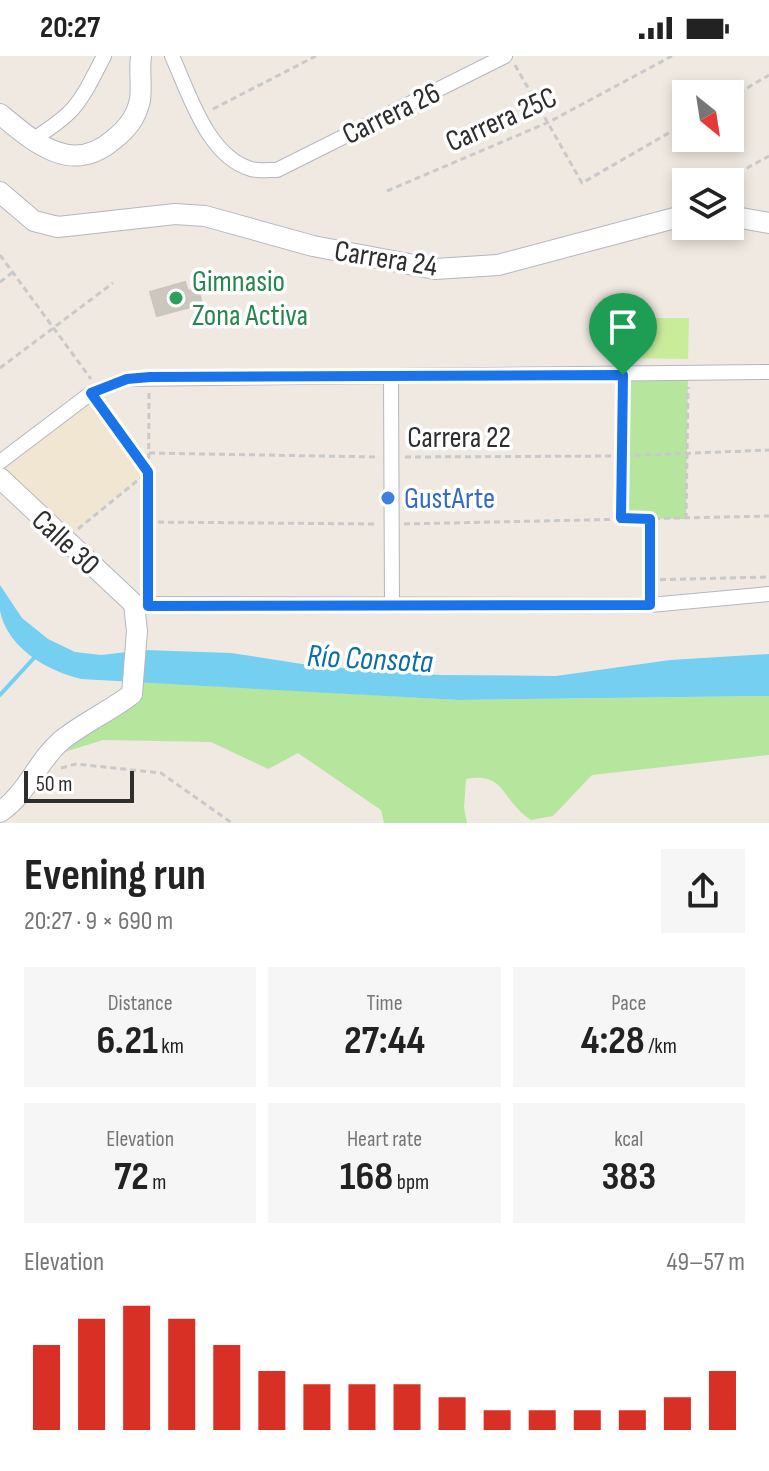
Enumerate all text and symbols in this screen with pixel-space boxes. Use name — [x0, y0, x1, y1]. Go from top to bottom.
text: 20:27 — [40, 10, 100, 46]
street label: Carrera 26 — [337, 75, 446, 153]
street label: Carrera 25C — [440, 80, 563, 160]
north arrow — [672, 80, 744, 152]
map controls — [672, 80, 744, 240]
button: layers — [672, 168, 744, 240]
street label: Carrera 24 — [332, 233, 440, 285]
place label: Gimnasio Zona Activa — [192, 264, 308, 334]
marker: Gimnasio Zona Activa — [167, 289, 185, 307]
pin — [589, 293, 657, 375]
icon: arrive — [601, 305, 645, 349]
street label: Carrera 22 — [407, 420, 511, 456]
place label: GustArte — [404, 481, 495, 517]
marker: GustArte — [379, 489, 397, 507]
street label: Calle 30 — [24, 502, 107, 583]
water label: Río Consota — [306, 637, 434, 682]
scale bar — [24, 767, 134, 803]
text: 50 m — [36, 771, 72, 798]
text: Evening run — [24, 849, 206, 902]
button: share — [661, 849, 745, 933]
text: 20:27 · 9 × 690 m — [24, 906, 173, 937]
text: Distance — [108, 990, 173, 1017]
text: Time — [366, 990, 402, 1017]
text: Pace — [611, 990, 646, 1017]
text: 6.21 — [96, 1017, 158, 1065]
text: 27:44 — [344, 1017, 425, 1065]
text: 4:28 — [581, 1017, 645, 1065]
text: km — [158, 1033, 184, 1060]
text: /km — [645, 1033, 677, 1060]
text: Elevation — [106, 1126, 174, 1153]
text: Heart rate — [347, 1126, 422, 1153]
text: kcal — [614, 1126, 643, 1153]
text: 72 — [114, 1153, 149, 1201]
text: 168 — [340, 1153, 393, 1201]
text: 383 — [601, 1153, 656, 1201]
text: m — [149, 1169, 166, 1196]
text: bpm — [393, 1169, 429, 1196]
text: Elevation — [24, 1247, 104, 1278]
text: 49–57 m — [667, 1247, 745, 1278]

